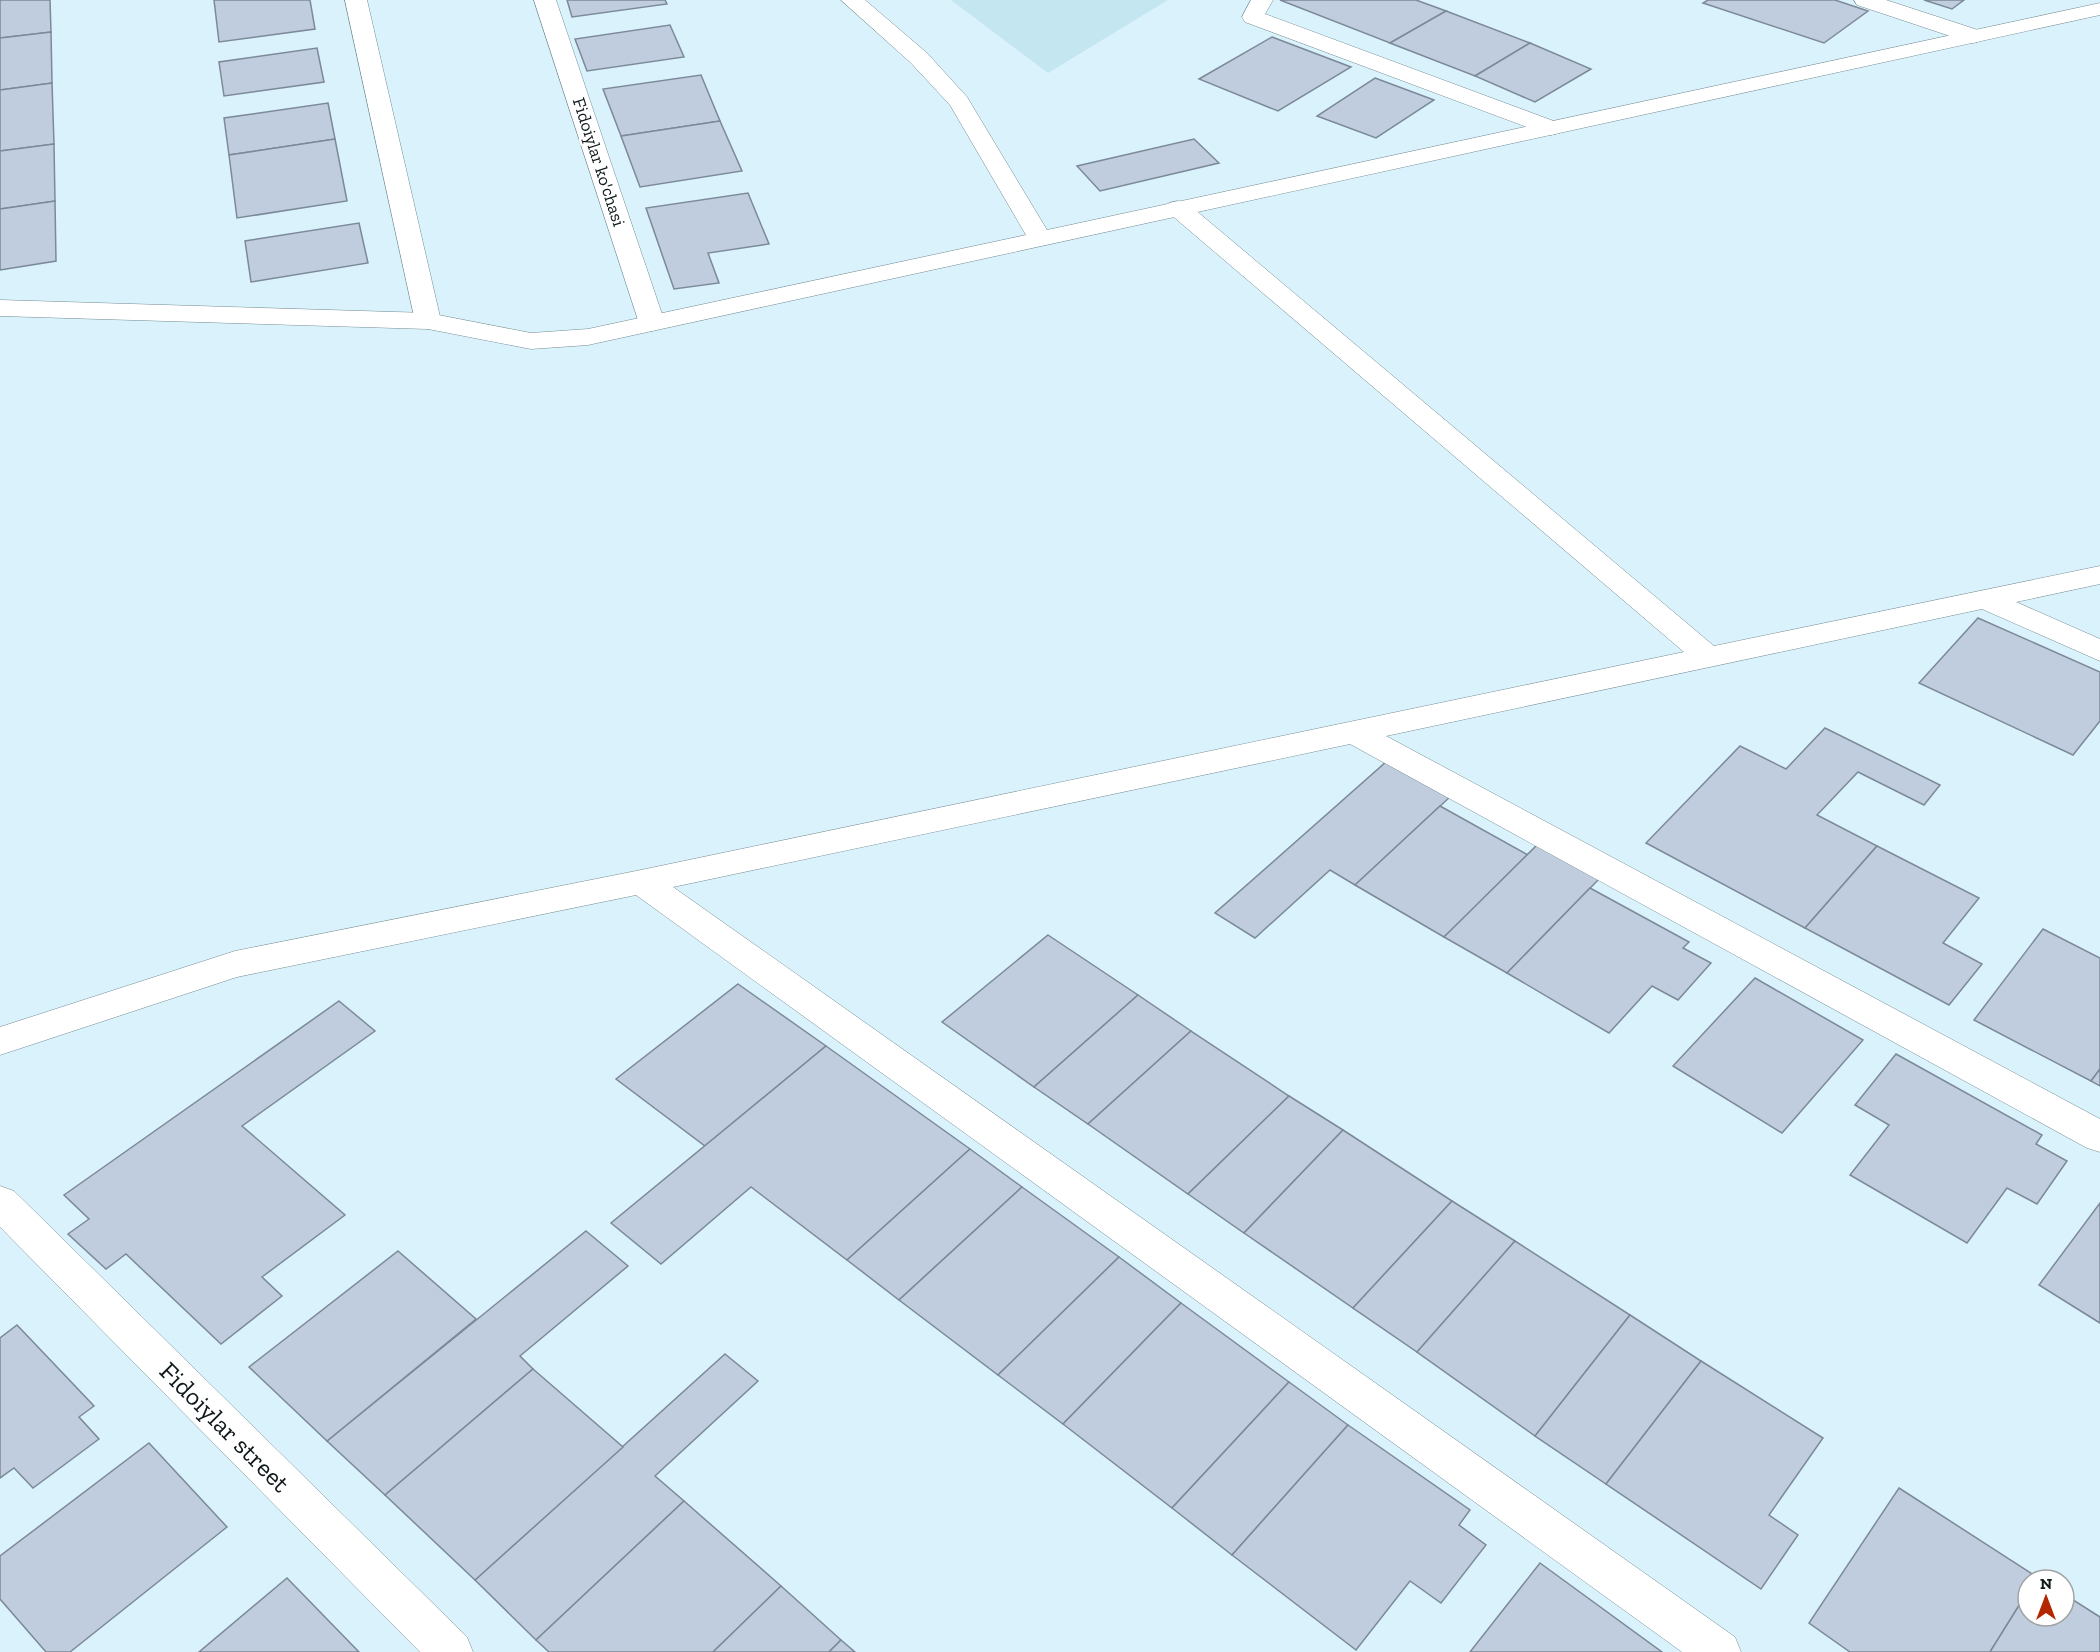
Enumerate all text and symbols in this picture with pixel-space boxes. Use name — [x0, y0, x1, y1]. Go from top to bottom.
street label: Fidoiylar ko'chasi — [568, 95, 630, 229]
street label: Fidoiylar street — [153, 1355, 297, 1499]
north arrow — [2016, 1568, 2076, 1628]
text: N — [2040, 1574, 2052, 1593]

